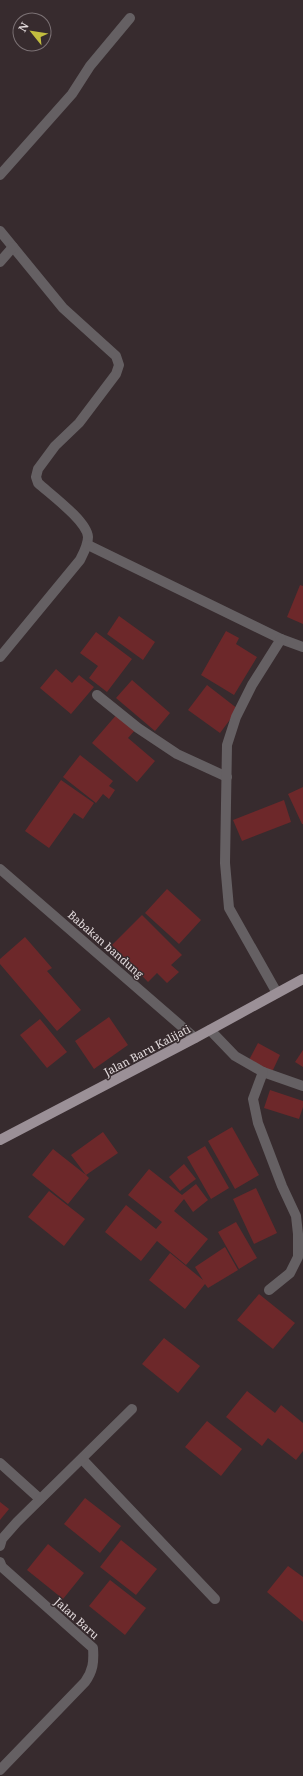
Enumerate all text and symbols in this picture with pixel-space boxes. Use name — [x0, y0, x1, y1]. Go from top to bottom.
north arrow — [12, 12, 52, 52]
text: N — [14, 19, 32, 34]
street label: Babakan bandung — [65, 907, 147, 981]
street label: Jalan Baru Kalijati — [100, 1021, 193, 1080]
street label: Jalan Baru — [51, 1593, 103, 1642]

